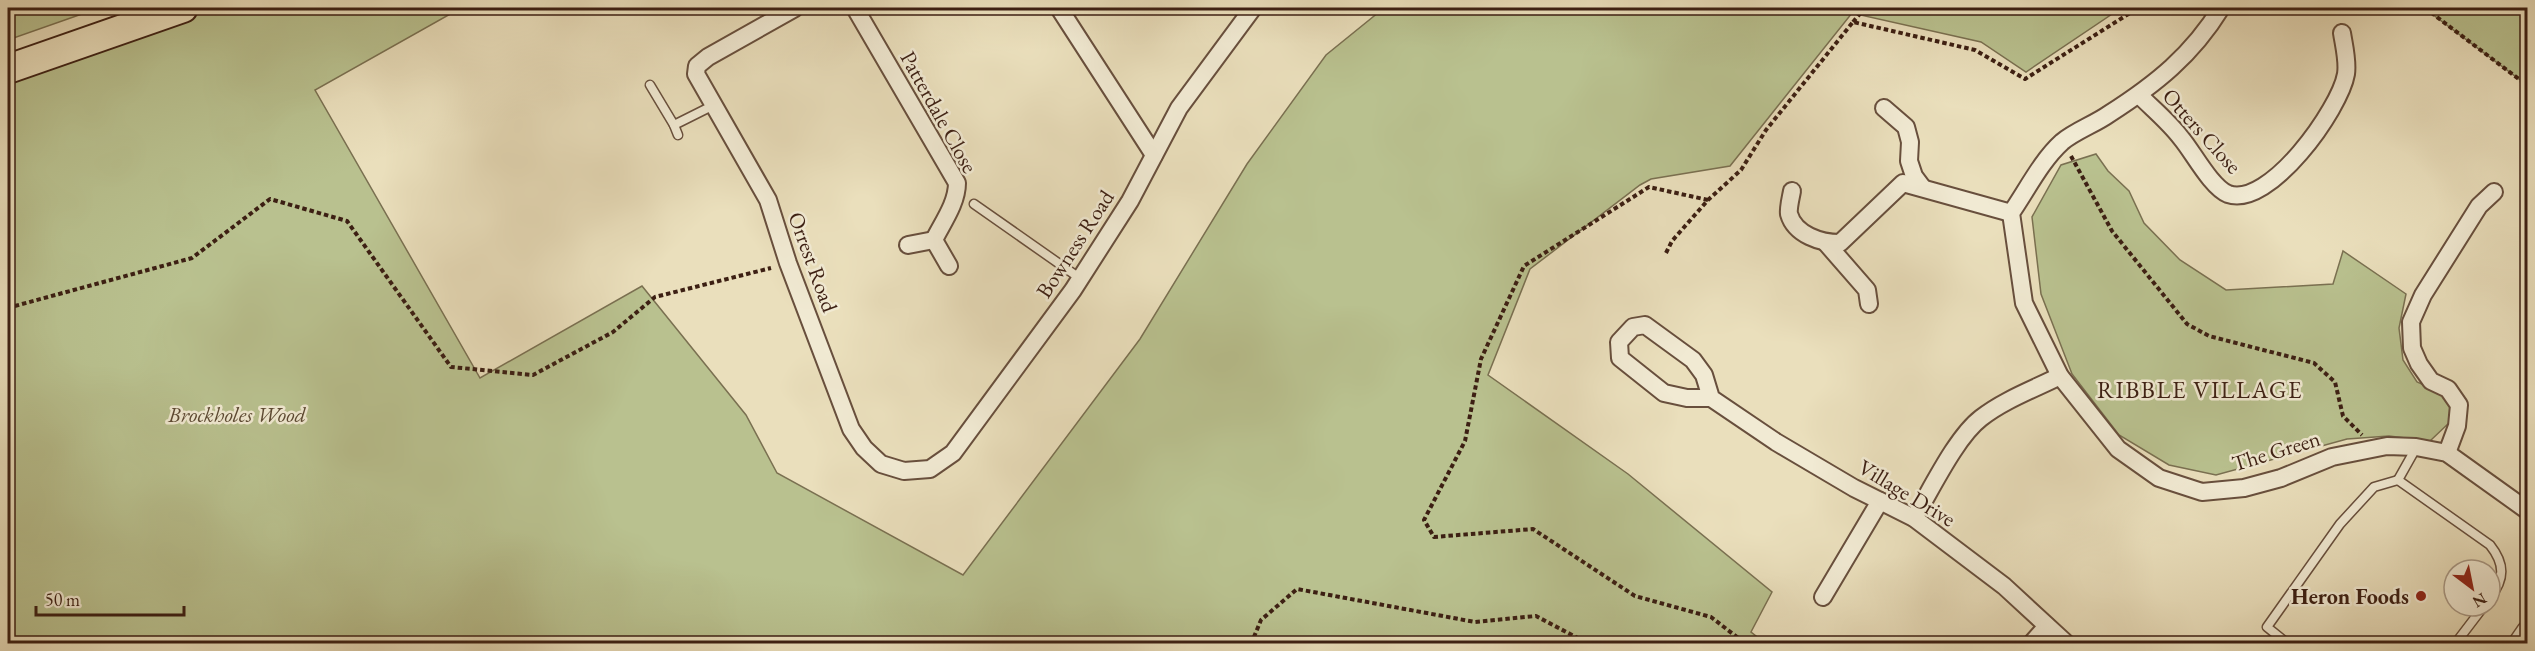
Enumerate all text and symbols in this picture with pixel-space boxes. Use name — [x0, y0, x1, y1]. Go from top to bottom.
street label: Patterdale Close — [894, 46, 985, 179]
street label: Otters Close — [2156, 82, 2248, 180]
street label: Bowness Road — [1029, 184, 1121, 304]
street label: Orrest Road — [781, 208, 845, 317]
district label: RIBBLE VILLAGE — [2097, 374, 2303, 405]
park label: Brockholes Wood — [167, 400, 307, 429]
street label: The Green — [2228, 424, 2324, 478]
street label: Village Drive — [1853, 453, 1961, 534]
north arrow — [2442, 558, 2502, 618]
scale bar — [36, 579, 184, 617]
place label: Heron Foods — [2291, 582, 2409, 611]
text: 50 m — [45, 588, 80, 611]
text: N — [2469, 588, 2491, 613]
marker: Heron Foods — [2414, 589, 2428, 603]

